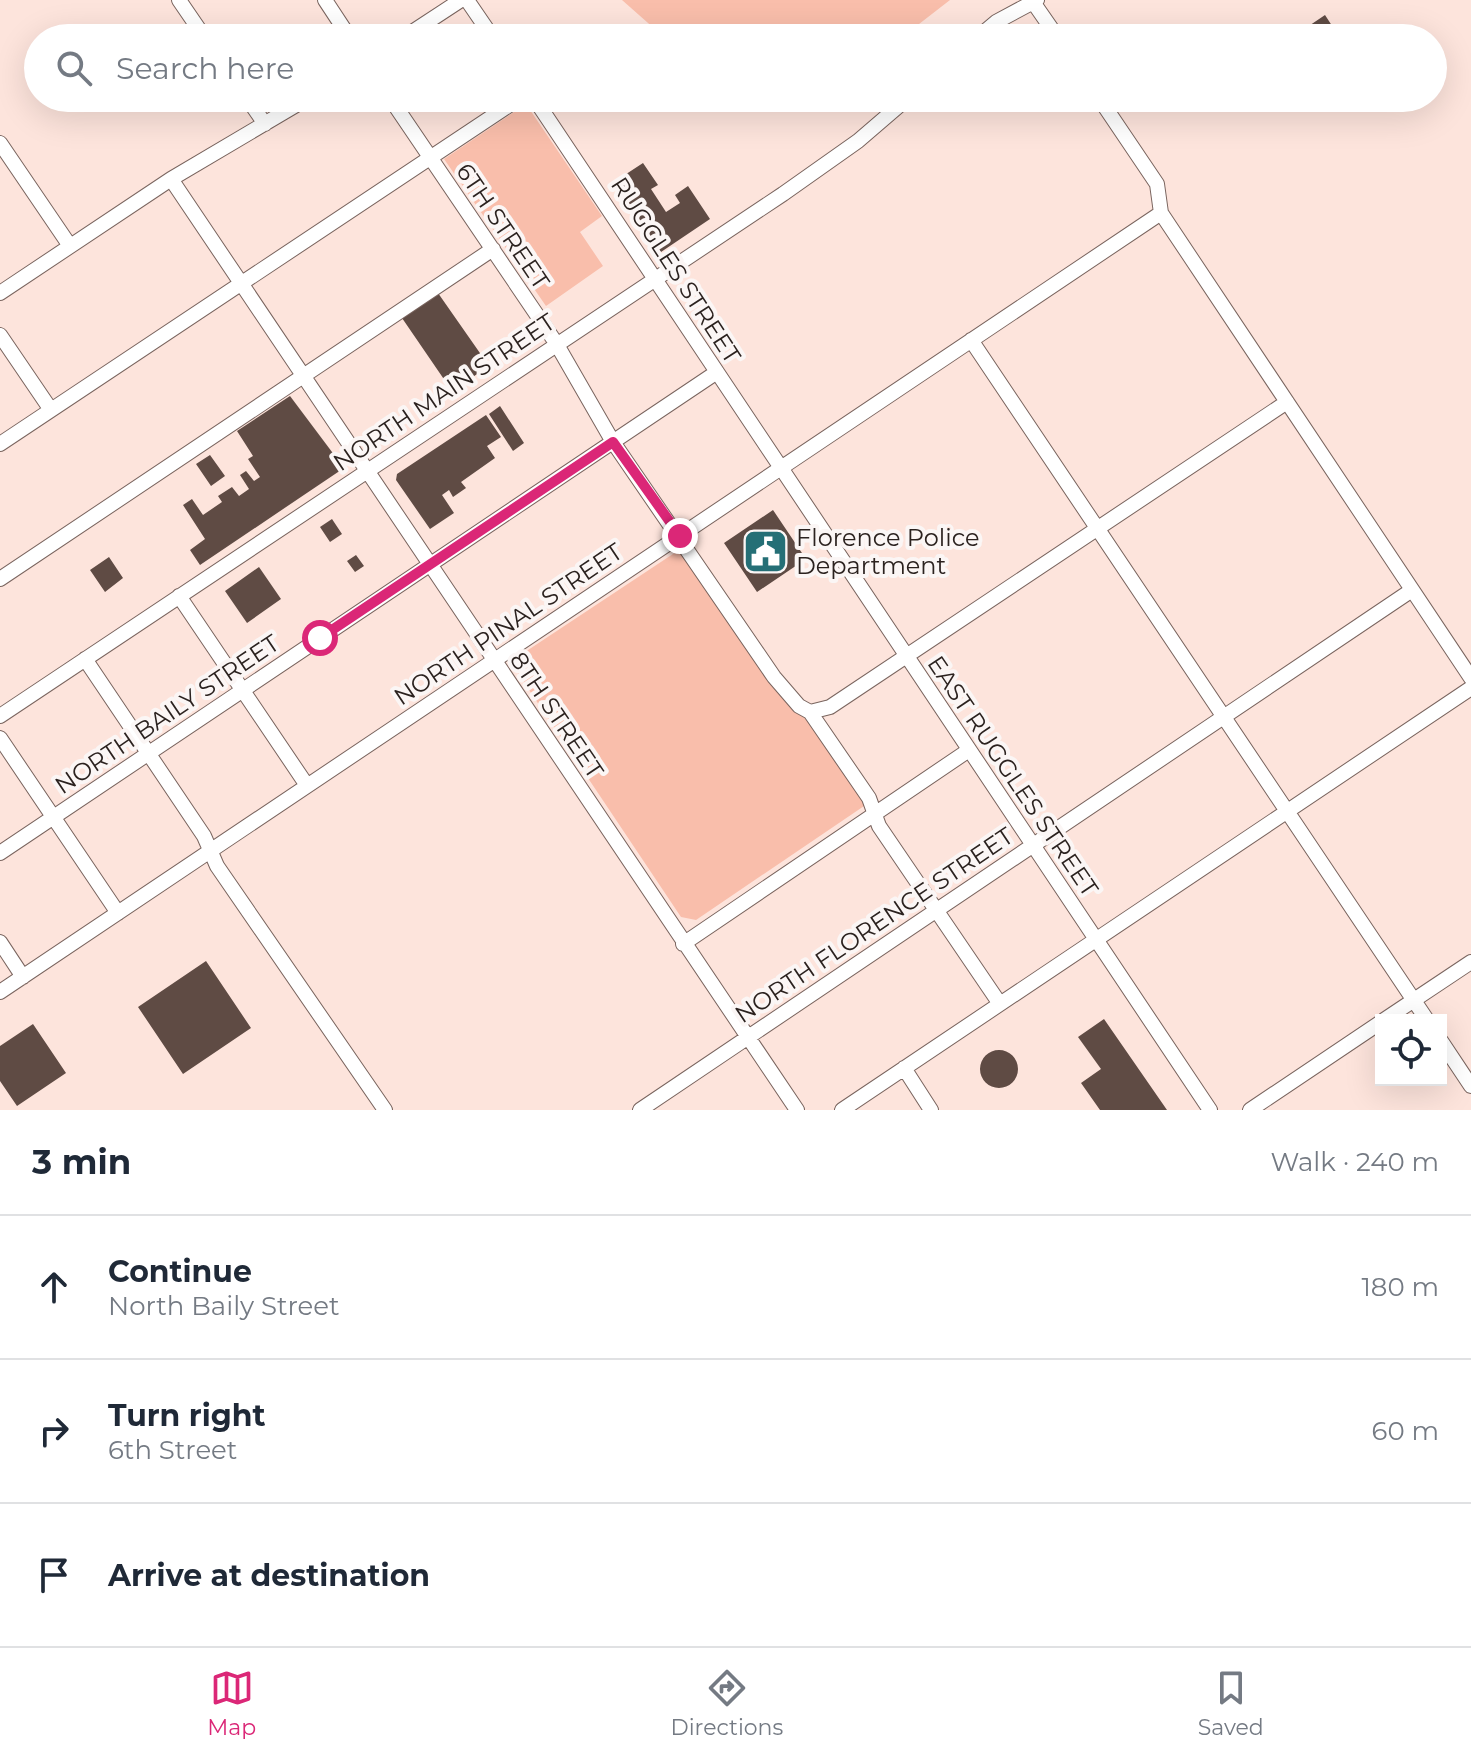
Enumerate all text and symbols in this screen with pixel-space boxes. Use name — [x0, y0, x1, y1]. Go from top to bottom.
search box — [24, 24, 1447, 112]
icon: search — [52, 46, 96, 90]
text: Search here — [116, 50, 294, 87]
street label: 6TH STREET — [450, 158, 556, 295]
street label: RUGGLES STREET — [605, 171, 747, 369]
street label: NORTH MAIN STREET — [328, 307, 560, 477]
route end — [662, 518, 698, 554]
place label: Florence Police Department — [796, 523, 980, 580]
public building icon: Florence Police Department — [741, 527, 789, 575]
street label: NORTH PINAL STREET — [388, 537, 628, 711]
route start — [302, 620, 338, 656]
street label: NORTH BAILY STREET — [49, 628, 285, 800]
street label: 8TH STREET — [504, 646, 610, 784]
street label: EAST RUGGLES STREET — [922, 650, 1105, 902]
street label: NORTH FLORENCE STREET — [729, 821, 1019, 1029]
map controls — [1375, 1014, 1447, 1086]
button: locate — [1375, 1014, 1447, 1086]
text: 3 min — [32, 1141, 131, 1183]
text: Walk · 240 m — [1271, 1146, 1439, 1178]
text: Continue — [108, 1253, 252, 1290]
icon: ahead — [32, 1265, 76, 1309]
text: 180 m — [1361, 1271, 1439, 1303]
text: North Baily Street — [108, 1290, 340, 1322]
text: Turn right — [108, 1397, 265, 1434]
icon: right — [32, 1409, 76, 1453]
text: 60 m — [1372, 1415, 1439, 1447]
text: 6th Street — [108, 1434, 237, 1466]
icon: arrive — [32, 1553, 76, 1597]
text: Arrive at destination — [108, 1557, 430, 1594]
tab: Map — [207, 1666, 256, 1741]
tab: Directions — [671, 1666, 783, 1741]
tab: Saved — [1198, 1666, 1264, 1741]

